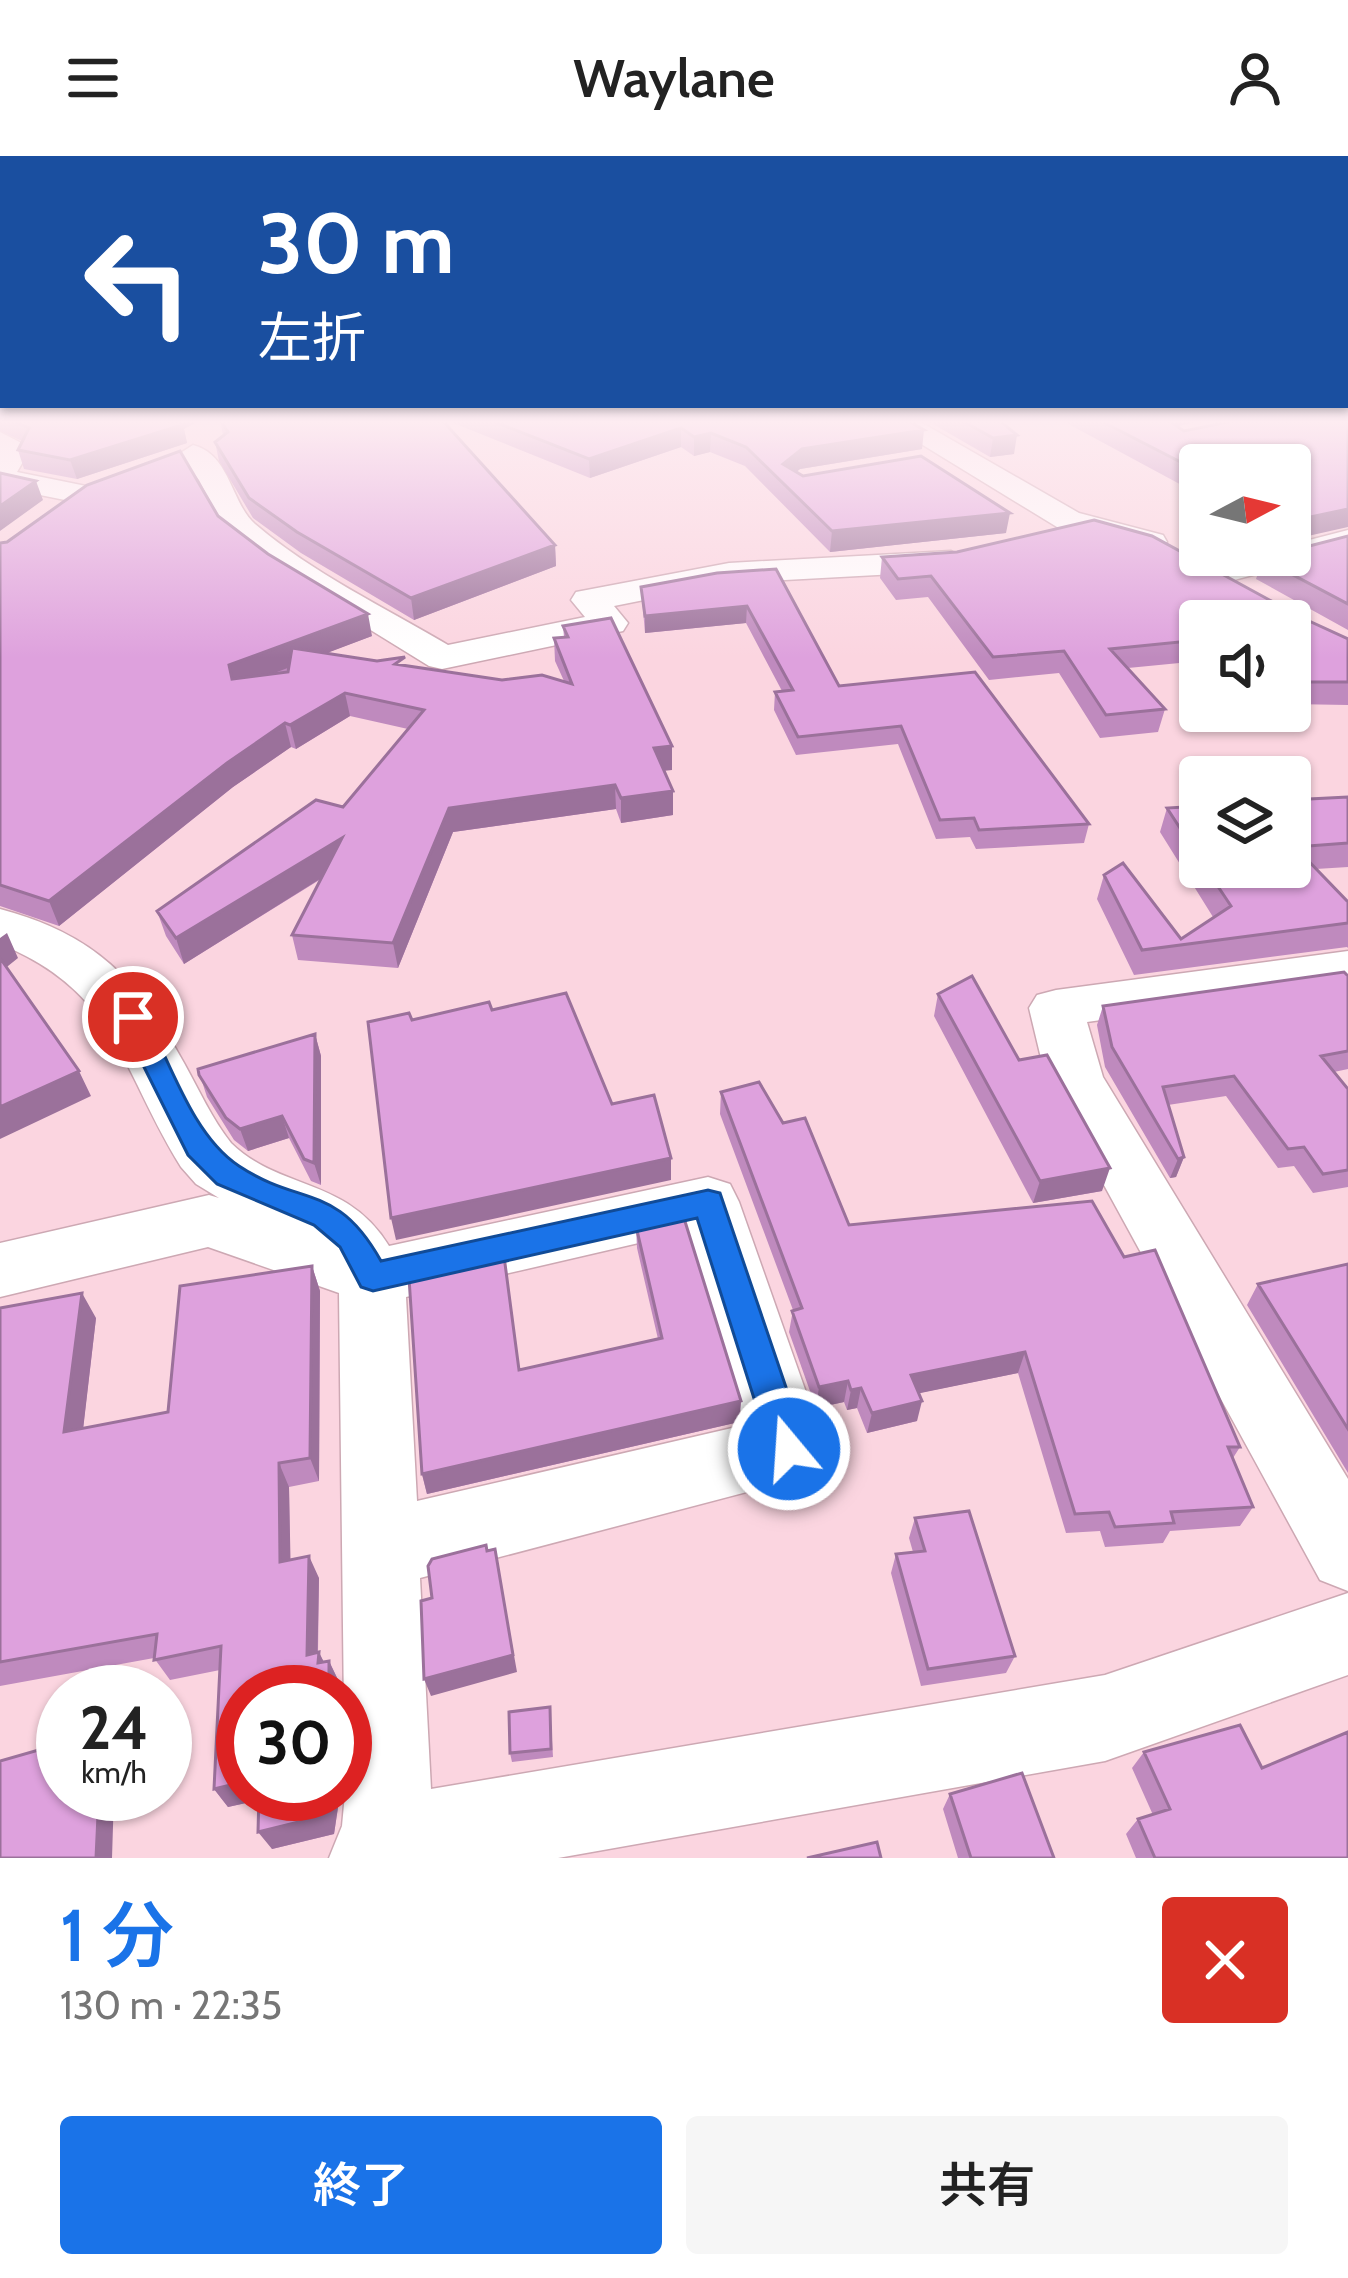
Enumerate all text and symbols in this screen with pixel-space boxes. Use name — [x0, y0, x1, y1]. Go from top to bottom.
icon: menu — [60, 45, 126, 111]
text: Waylane — [573, 45, 775, 111]
icon: person — [1222, 45, 1288, 111]
text: 30 m — [258, 192, 454, 294]
icon: left — [60, 204, 216, 360]
text: 左折 — [258, 305, 366, 371]
north arrow — [1179, 444, 1311, 576]
map controls — [1179, 444, 1311, 888]
button: sound — [1179, 600, 1311, 732]
button: layers — [1179, 756, 1311, 888]
pin — [82, 966, 184, 1068]
icon: arrive — [100, 984, 166, 1050]
position arrow — [726, 1386, 852, 1512]
speed limit sign: 30 — [216, 1665, 372, 1821]
text: 24 — [80, 1691, 149, 1764]
text: km/h — [81, 1754, 147, 1791]
text: 1 分 — [60, 1892, 174, 1979]
button: close — [1162, 1897, 1288, 2023]
text: 130 m · 22:35 — [60, 1981, 282, 2029]
button: 終了 — [60, 2116, 662, 2254]
button: 共有 — [686, 2116, 1288, 2254]

